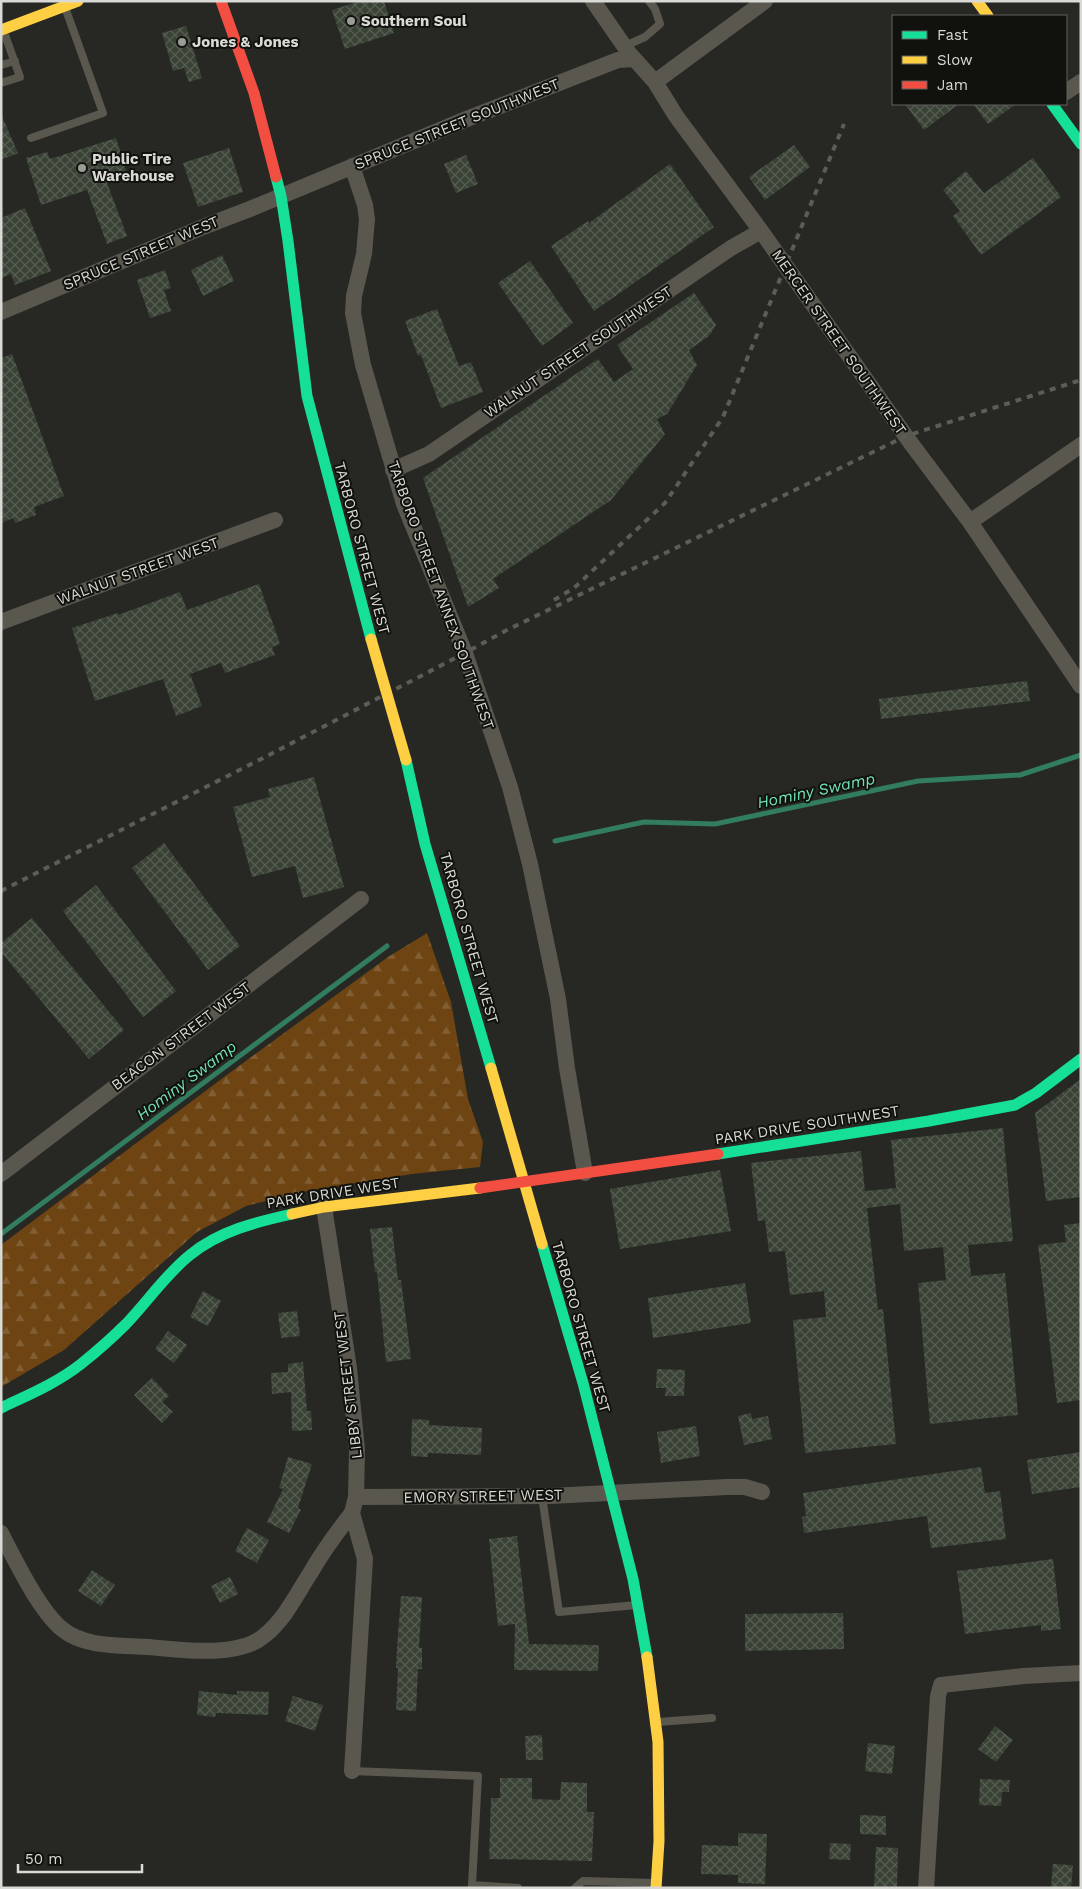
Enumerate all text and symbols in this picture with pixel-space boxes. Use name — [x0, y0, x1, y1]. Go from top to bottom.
place label: Southern Soul — [361, 12, 467, 30]
marker: Southern Soul — [345, 15, 357, 27]
legend — [892, 15, 1067, 105]
text: Fast — [937, 26, 969, 44]
place label: Jones & Jones — [192, 33, 298, 51]
marker: Jones & Jones — [176, 36, 188, 48]
text: Slow — [937, 51, 973, 69]
street label: SPRUCE STREET SOUTHWEST — [352, 75, 562, 173]
text: Jam — [937, 76, 968, 94]
place label: Public Tire Warehouse — [92, 150, 175, 185]
marker: Public Tire Warehouse — [76, 162, 88, 174]
street label: SPRUCE STREET WEST — [60, 212, 222, 294]
street label: MERCER STREET SOUTHWEST — [768, 246, 910, 438]
street label: WALNUT STREET SOUTHWEST — [481, 282, 675, 422]
street label: TARBORO STREET ANNEX SOUTHWEST — [384, 458, 498, 732]
street label: TARBORO STREET WEST — [330, 460, 394, 636]
street label: WALNUT STREET WEST — [55, 533, 221, 609]
water label: Hominy Swamp — [755, 769, 877, 812]
street label: TARBORO STREET WEST — [436, 850, 502, 1026]
street label: BEACON STREET WEST — [108, 978, 254, 1094]
water label: Hominy Swamp — [133, 1037, 240, 1124]
street label: PARK DRIVE SOUTHWEST — [714, 1102, 900, 1148]
street label: PARK DRIVE WEST — [265, 1174, 401, 1212]
street label: TARBORO STREET WEST — [548, 1239, 614, 1415]
street label: LIBBY STREET WEST — [330, 1310, 366, 1460]
street label: EMORY STREET WEST — [403, 1486, 563, 1506]
scale bar — [18, 1842, 141, 1874]
text: 50 m — [25, 1850, 62, 1868]

